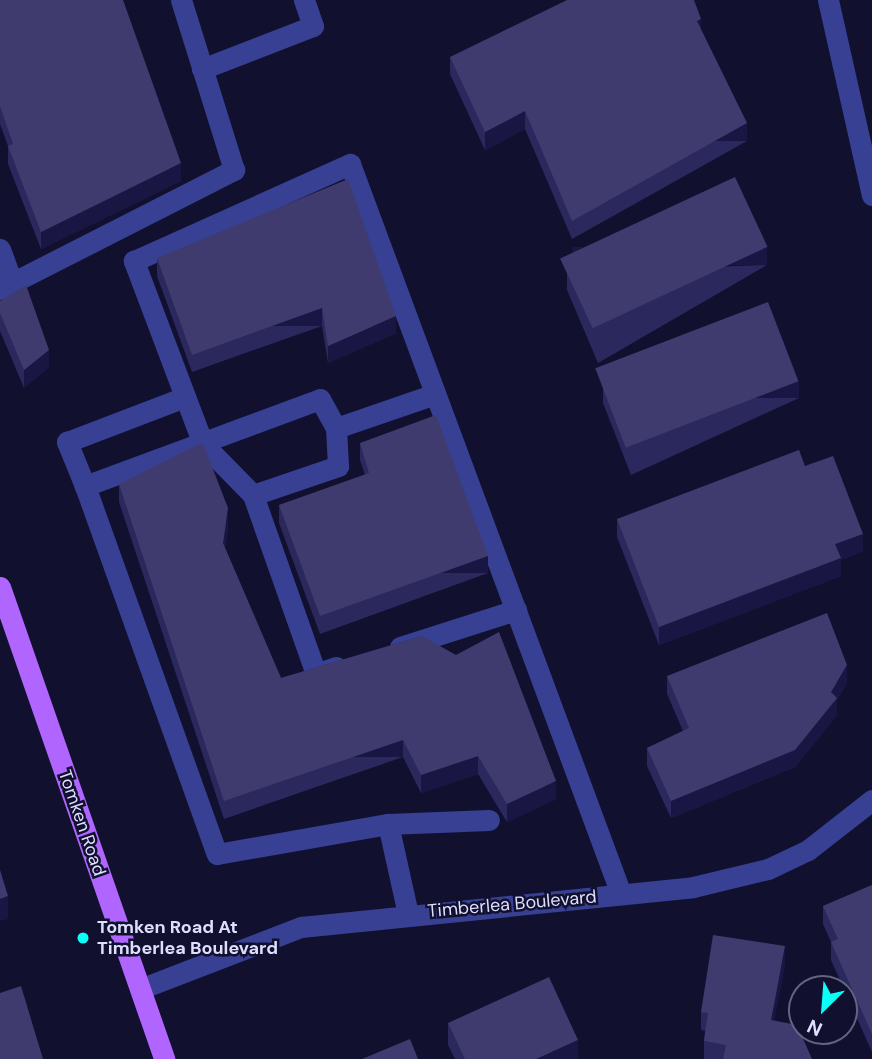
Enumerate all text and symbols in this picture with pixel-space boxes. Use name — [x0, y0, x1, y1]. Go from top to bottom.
street label: Tomken Road — [54, 767, 110, 879]
street label: Timberlea Boulevard — [427, 886, 597, 922]
place label: Tomken Road At Timberlea Boulevard — [97, 917, 278, 960]
marker: Tomken Road At Timberlea Boulevard — [75, 930, 91, 946]
north arrow — [788, 975, 858, 1045]
text: N — [803, 1013, 826, 1042]

